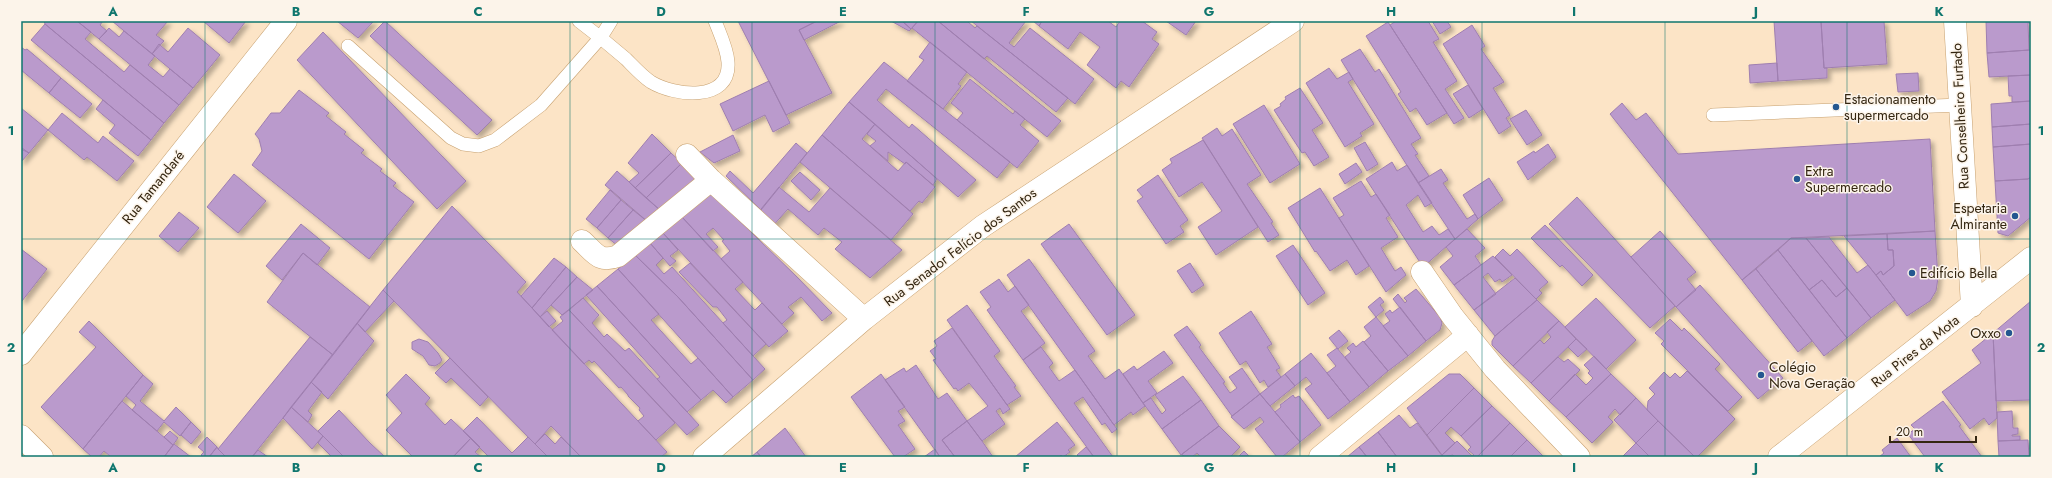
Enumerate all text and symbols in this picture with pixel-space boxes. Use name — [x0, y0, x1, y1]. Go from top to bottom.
text: A — [107, 2, 118, 21]
text: B — [292, 2, 301, 21]
text: C — [473, 2, 483, 21]
text: D — [656, 2, 666, 21]
text: E — [839, 2, 847, 21]
text: F — [1022, 2, 1030, 21]
text: G — [1204, 2, 1215, 21]
text: H — [1386, 2, 1396, 21]
text: I — [1572, 2, 1576, 21]
text: J — [1751, 2, 1758, 21]
text: K — [1934, 2, 1944, 21]
street label: Rua Conselheiro Furtado — [1946, 42, 1974, 189]
place label: Estacionamento supermercado — [1844, 89, 1936, 125]
marker: Estacionamento supermercado — [1831, 102, 1841, 112]
text: 1 — [8, 121, 14, 140]
text: 1 — [2038, 121, 2044, 140]
street label: Rua Tamandaré — [117, 146, 189, 228]
place label: Extra Supermercado — [1805, 161, 1892, 197]
marker: Extra Supermercado — [1792, 174, 1802, 184]
street label: Rua Senador Felício dos Santos — [880, 183, 1041, 311]
place label: Espetaria Almirante — [1951, 198, 2007, 234]
marker: Espetaria Almirante — [2010, 211, 2020, 221]
place label: Edifício Bella — [1920, 263, 1997, 283]
marker: Edifício Bella — [1907, 268, 1917, 278]
street label: Rua Pires da Mota — [1867, 310, 1963, 392]
place label: Oxxo — [1970, 323, 2001, 343]
marker: Oxxo — [2004, 328, 2014, 338]
text: 2 — [7, 338, 15, 357]
text: 2 — [2037, 338, 2045, 357]
place label: Colégio Nova Geração — [1769, 357, 1855, 393]
marker: Colégio Nova Geração — [1756, 370, 1766, 380]
scale bar — [1890, 418, 1976, 444]
text: 20 m — [1896, 423, 1923, 441]
text: A — [107, 458, 118, 477]
text: B — [292, 458, 301, 477]
text: C — [473, 458, 483, 477]
text: D — [656, 458, 666, 477]
text: E — [839, 458, 847, 477]
text: F — [1022, 458, 1030, 477]
text: G — [1204, 458, 1215, 477]
text: H — [1386, 458, 1396, 477]
text: I — [1572, 458, 1576, 477]
text: J — [1751, 458, 1758, 477]
text: K — [1934, 458, 1944, 477]

